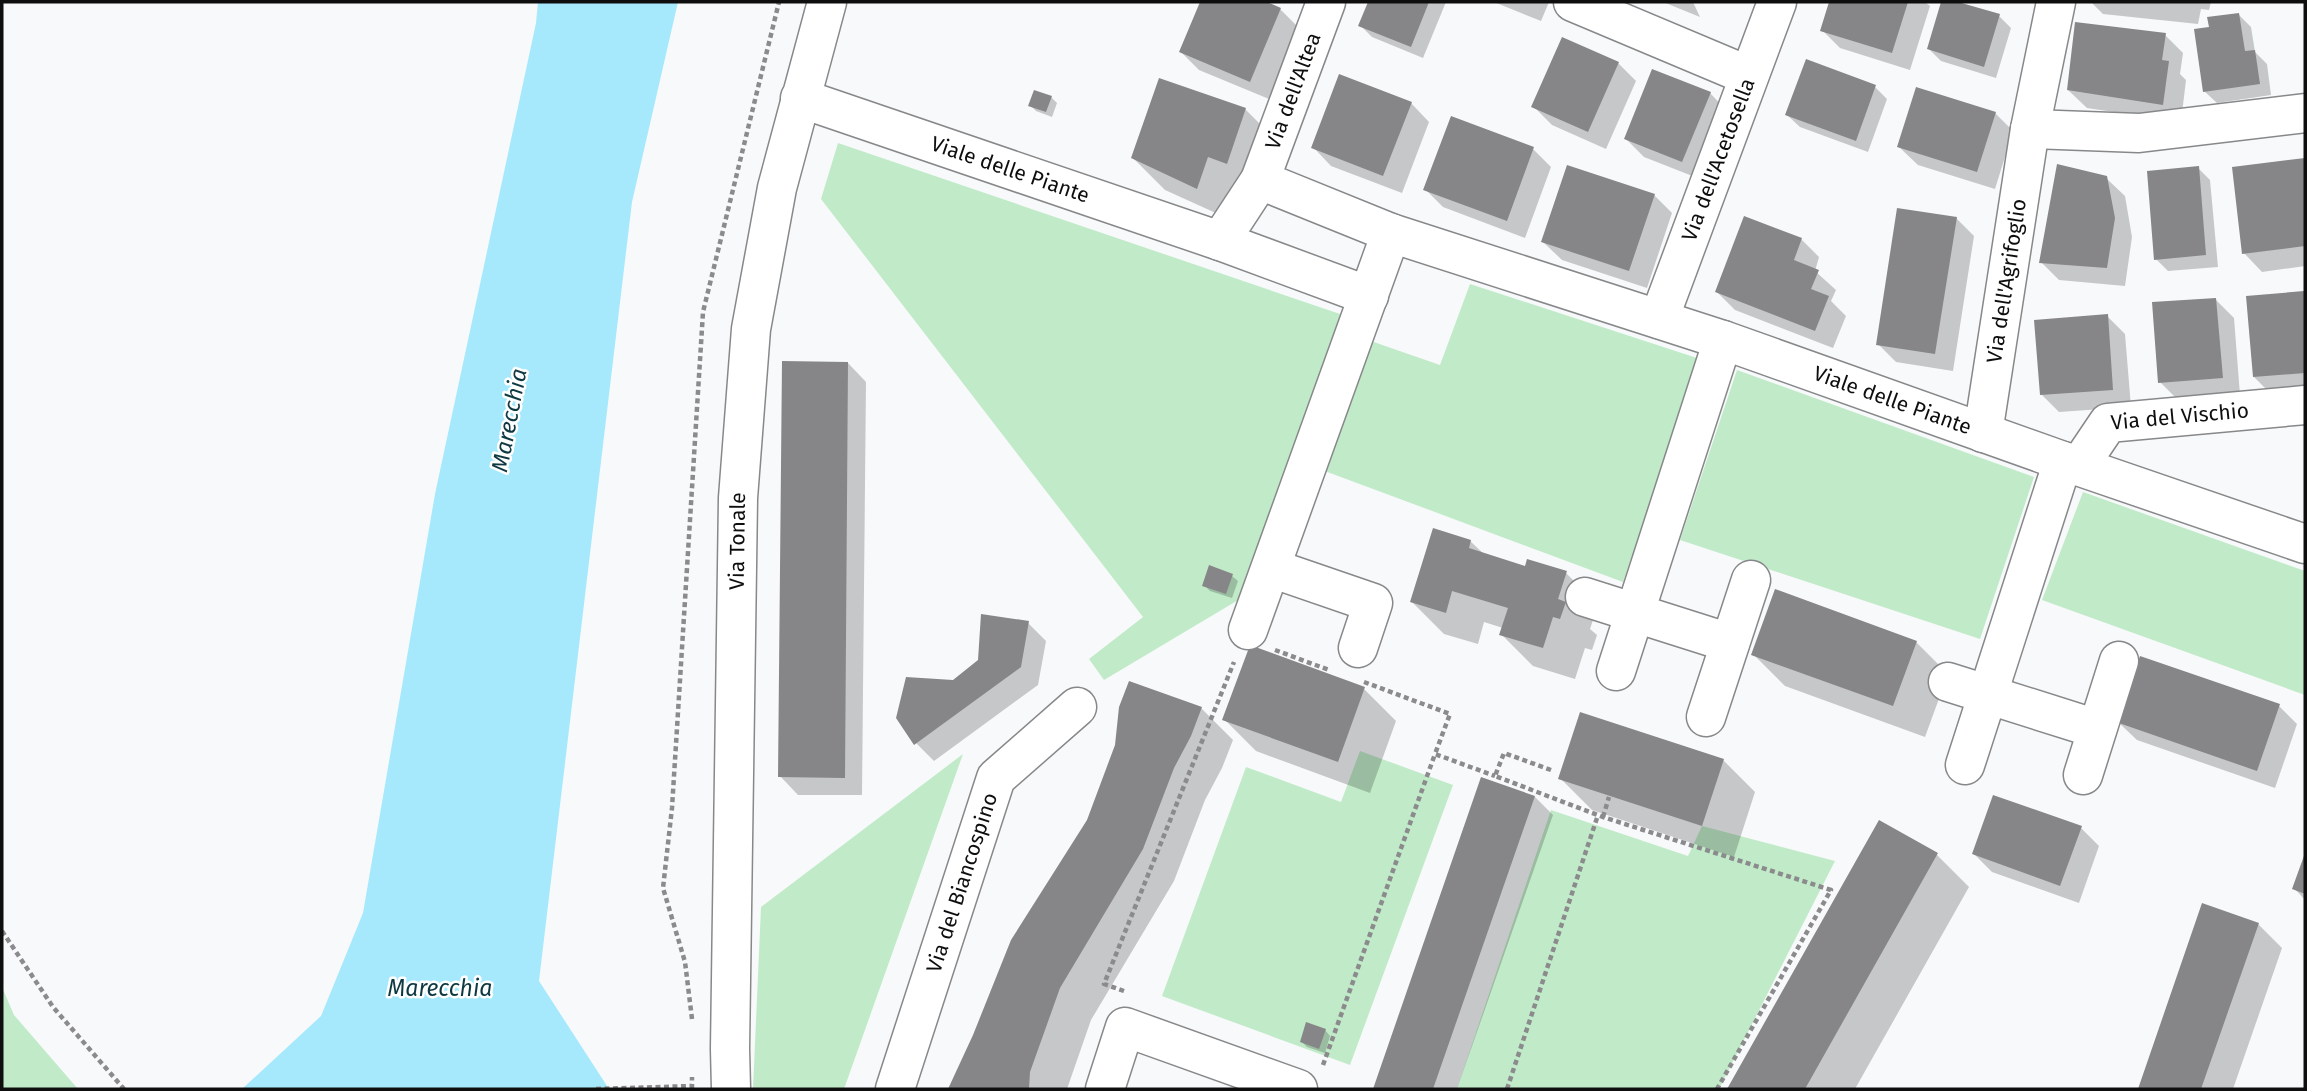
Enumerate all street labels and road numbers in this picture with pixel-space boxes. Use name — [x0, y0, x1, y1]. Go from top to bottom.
street label: Via dell'Altea — [1260, 29, 1327, 153]
street label: Via dell'Acetosella — [1676, 74, 1761, 245]
street label: Viale delle Piante — [927, 131, 1093, 209]
street label: Via dell'Agrifoglio — [1981, 197, 2032, 365]
street label: Viale delle Piante — [1810, 360, 1975, 440]
street label: Via del Vischio — [2110, 397, 2250, 436]
street label: Via Tonale — [724, 491, 751, 590]
street label: Via del Biancospino — [921, 789, 1003, 976]

